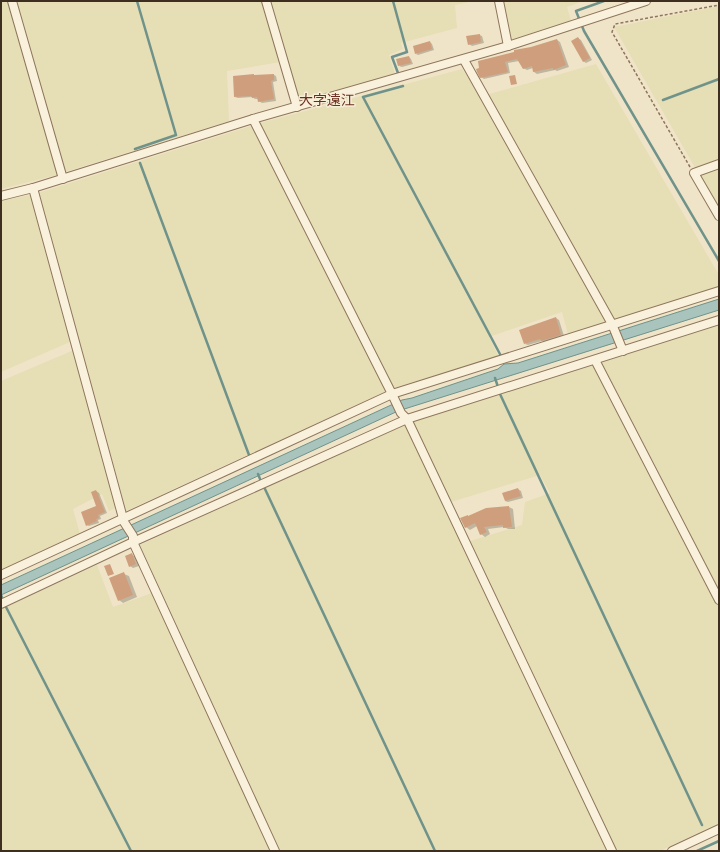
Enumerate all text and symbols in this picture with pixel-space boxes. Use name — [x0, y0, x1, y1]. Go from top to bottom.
district label: 大字遠江 — [299, 91, 355, 109]

